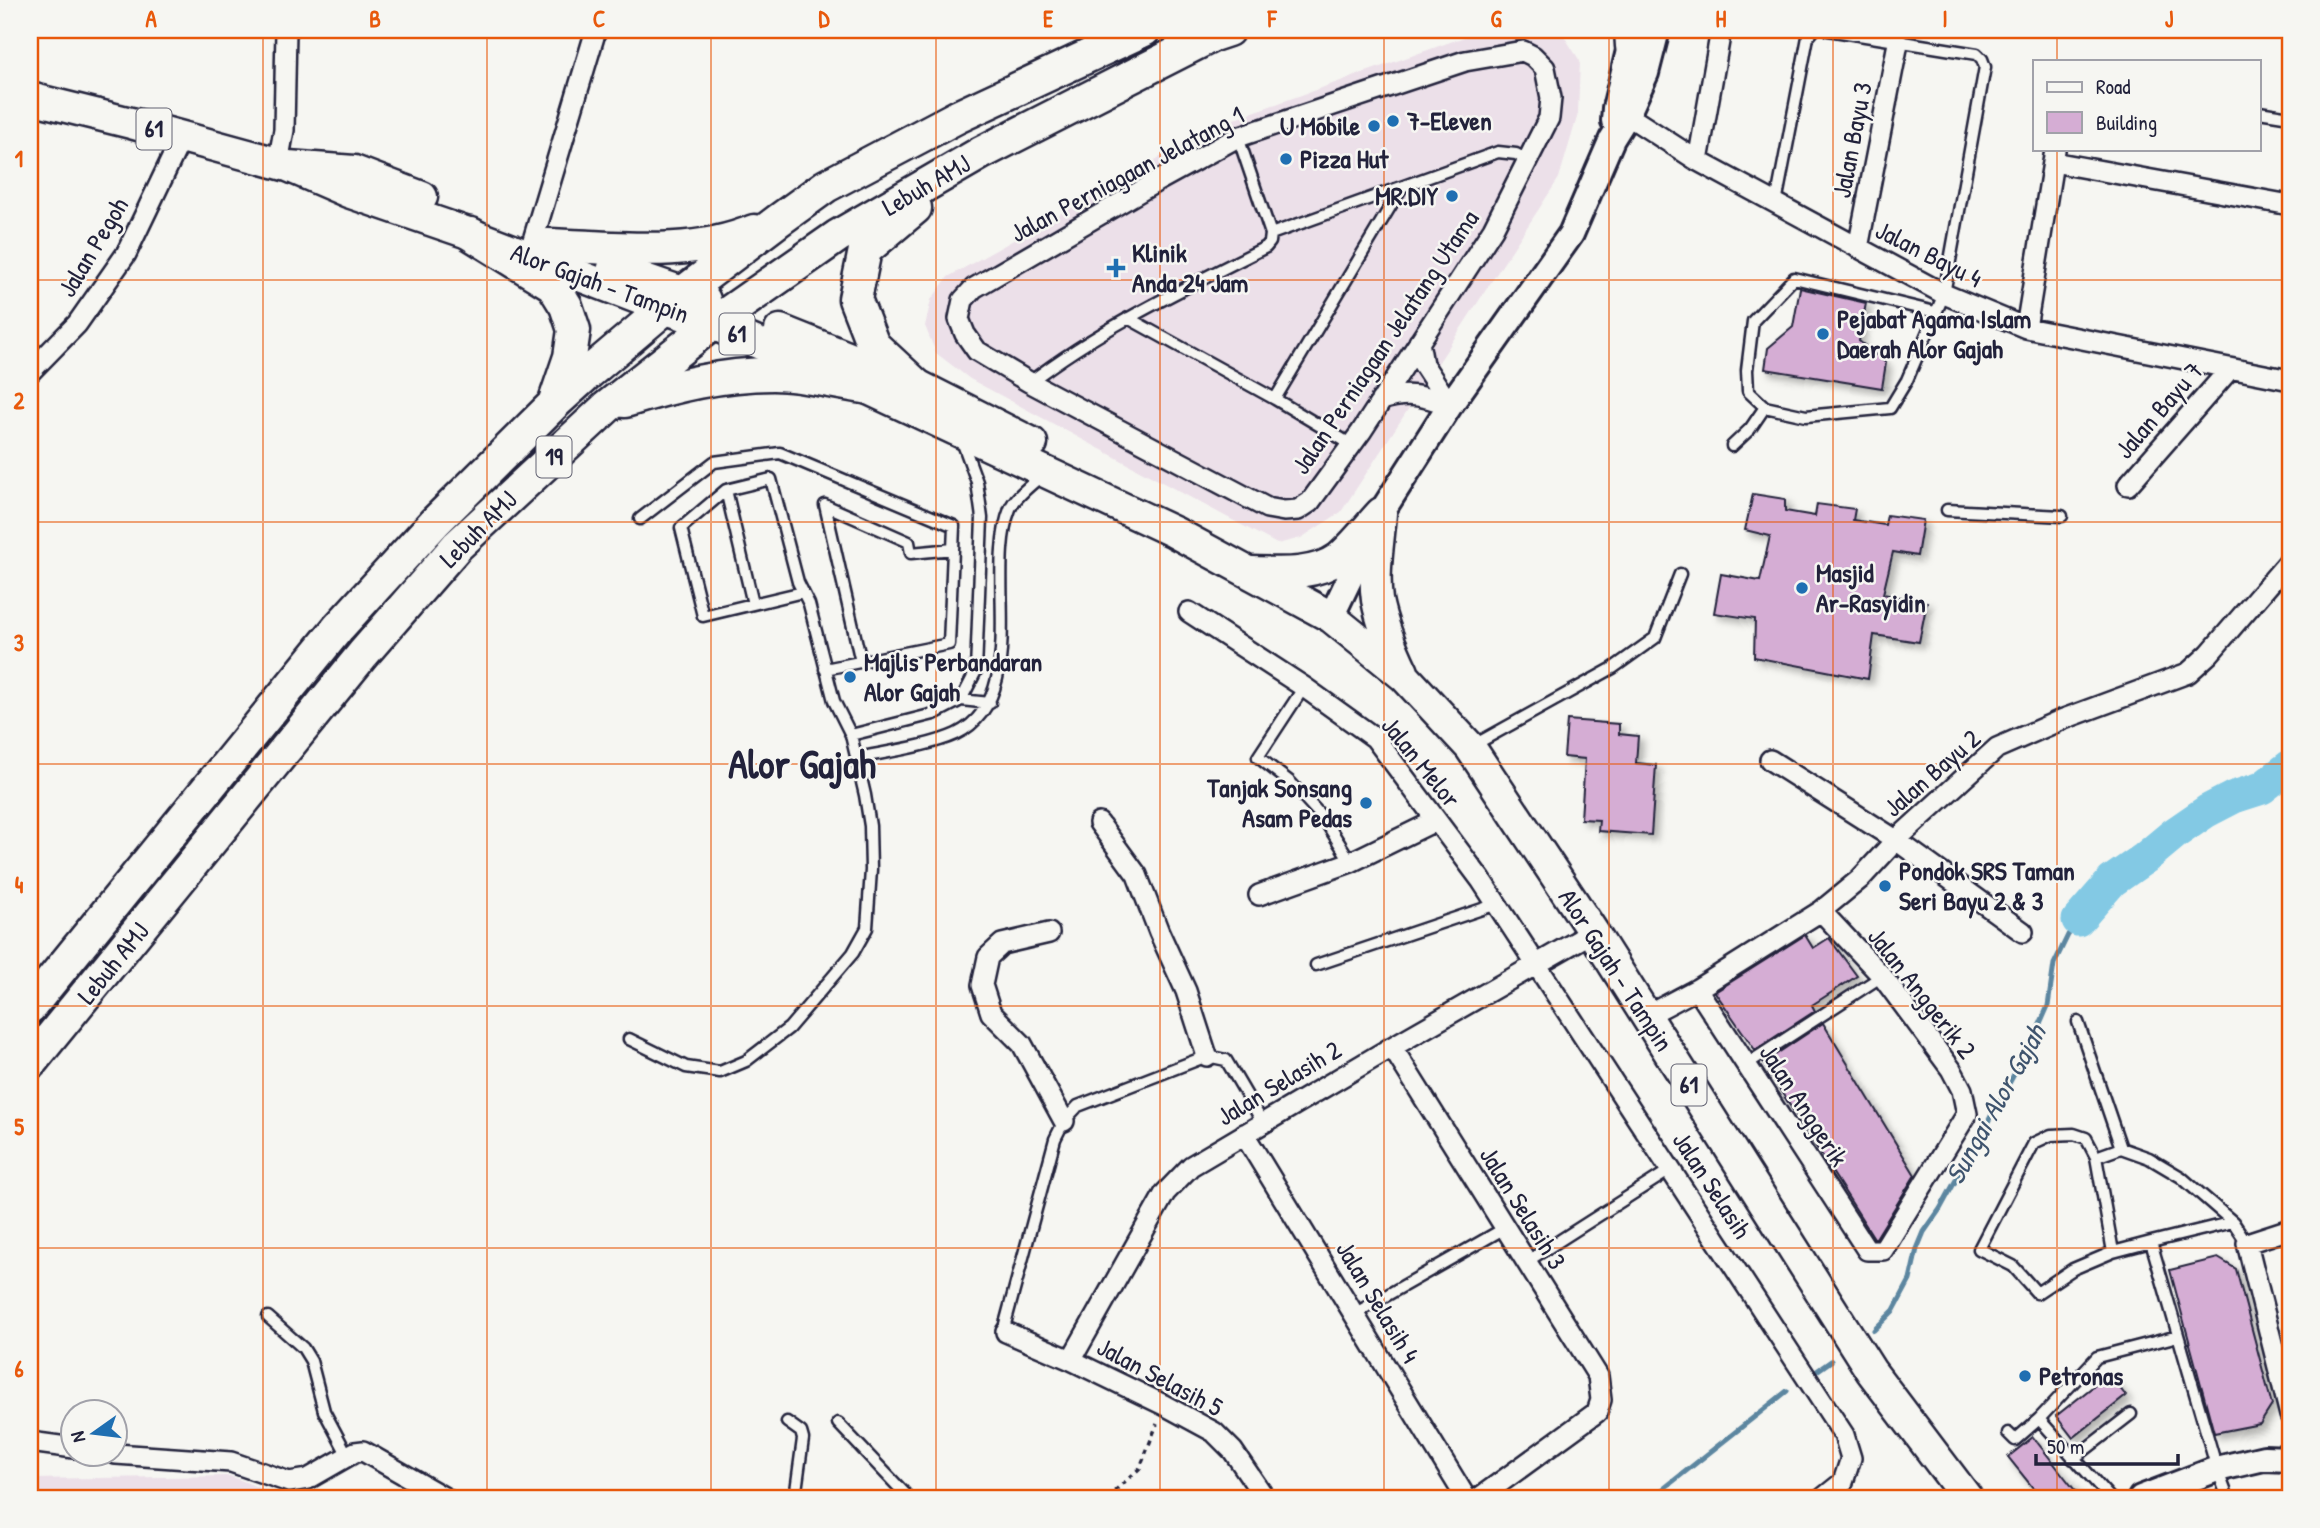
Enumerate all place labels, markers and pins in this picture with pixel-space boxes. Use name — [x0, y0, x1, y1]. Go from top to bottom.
place label: 7-Eleven — [1406, 103, 1492, 138]
place label: U Mobile — [1280, 108, 1361, 143]
marker: 7-Eleven — [1385, 113, 1401, 129]
marker: U Mobile — [1366, 118, 1382, 134]
place label: Pizza Hut — [1300, 141, 1389, 176]
marker: Pizza Hut — [1278, 151, 1294, 167]
place label: MR.DIY — [1375, 178, 1439, 213]
marker: MR.DIY — [1444, 188, 1460, 204]
place label: Klinik Anda 24 Jam — [1132, 235, 1248, 300]
marker: Klinik Anda 24 Jam — [1106, 258, 1126, 278]
place label: Pejabat Agama Islam Daerah Alor Gajah — [1837, 301, 2032, 366]
marker: Pejabat Agama Islam Daerah Alor Gajah — [1815, 326, 1831, 342]
place label: Masjid Ar-Rasyidin — [1816, 555, 1926, 621]
marker: Masjid Ar-Rasyidin — [1794, 580, 1810, 596]
place label: Majlis Perbandaran Alor Gajah — [864, 644, 1042, 709]
marker: Majlis Perbandaran Alor Gajah — [842, 669, 858, 685]
place label: Tanjak Sonsang Asam Pedas — [1206, 770, 1352, 835]
marker: Tanjak Sonsang Asam Pedas — [1358, 795, 1374, 811]
place label: Pondok SRS Taman Seri Bayu 2 & 3 — [1899, 853, 2075, 919]
marker: Pondok SRS Taman Seri Bayu 2 & 3 — [1877, 878, 1893, 894]
place label: Petronas — [2039, 1358, 2123, 1393]
marker: Petronas — [2017, 1368, 2033, 1384]

